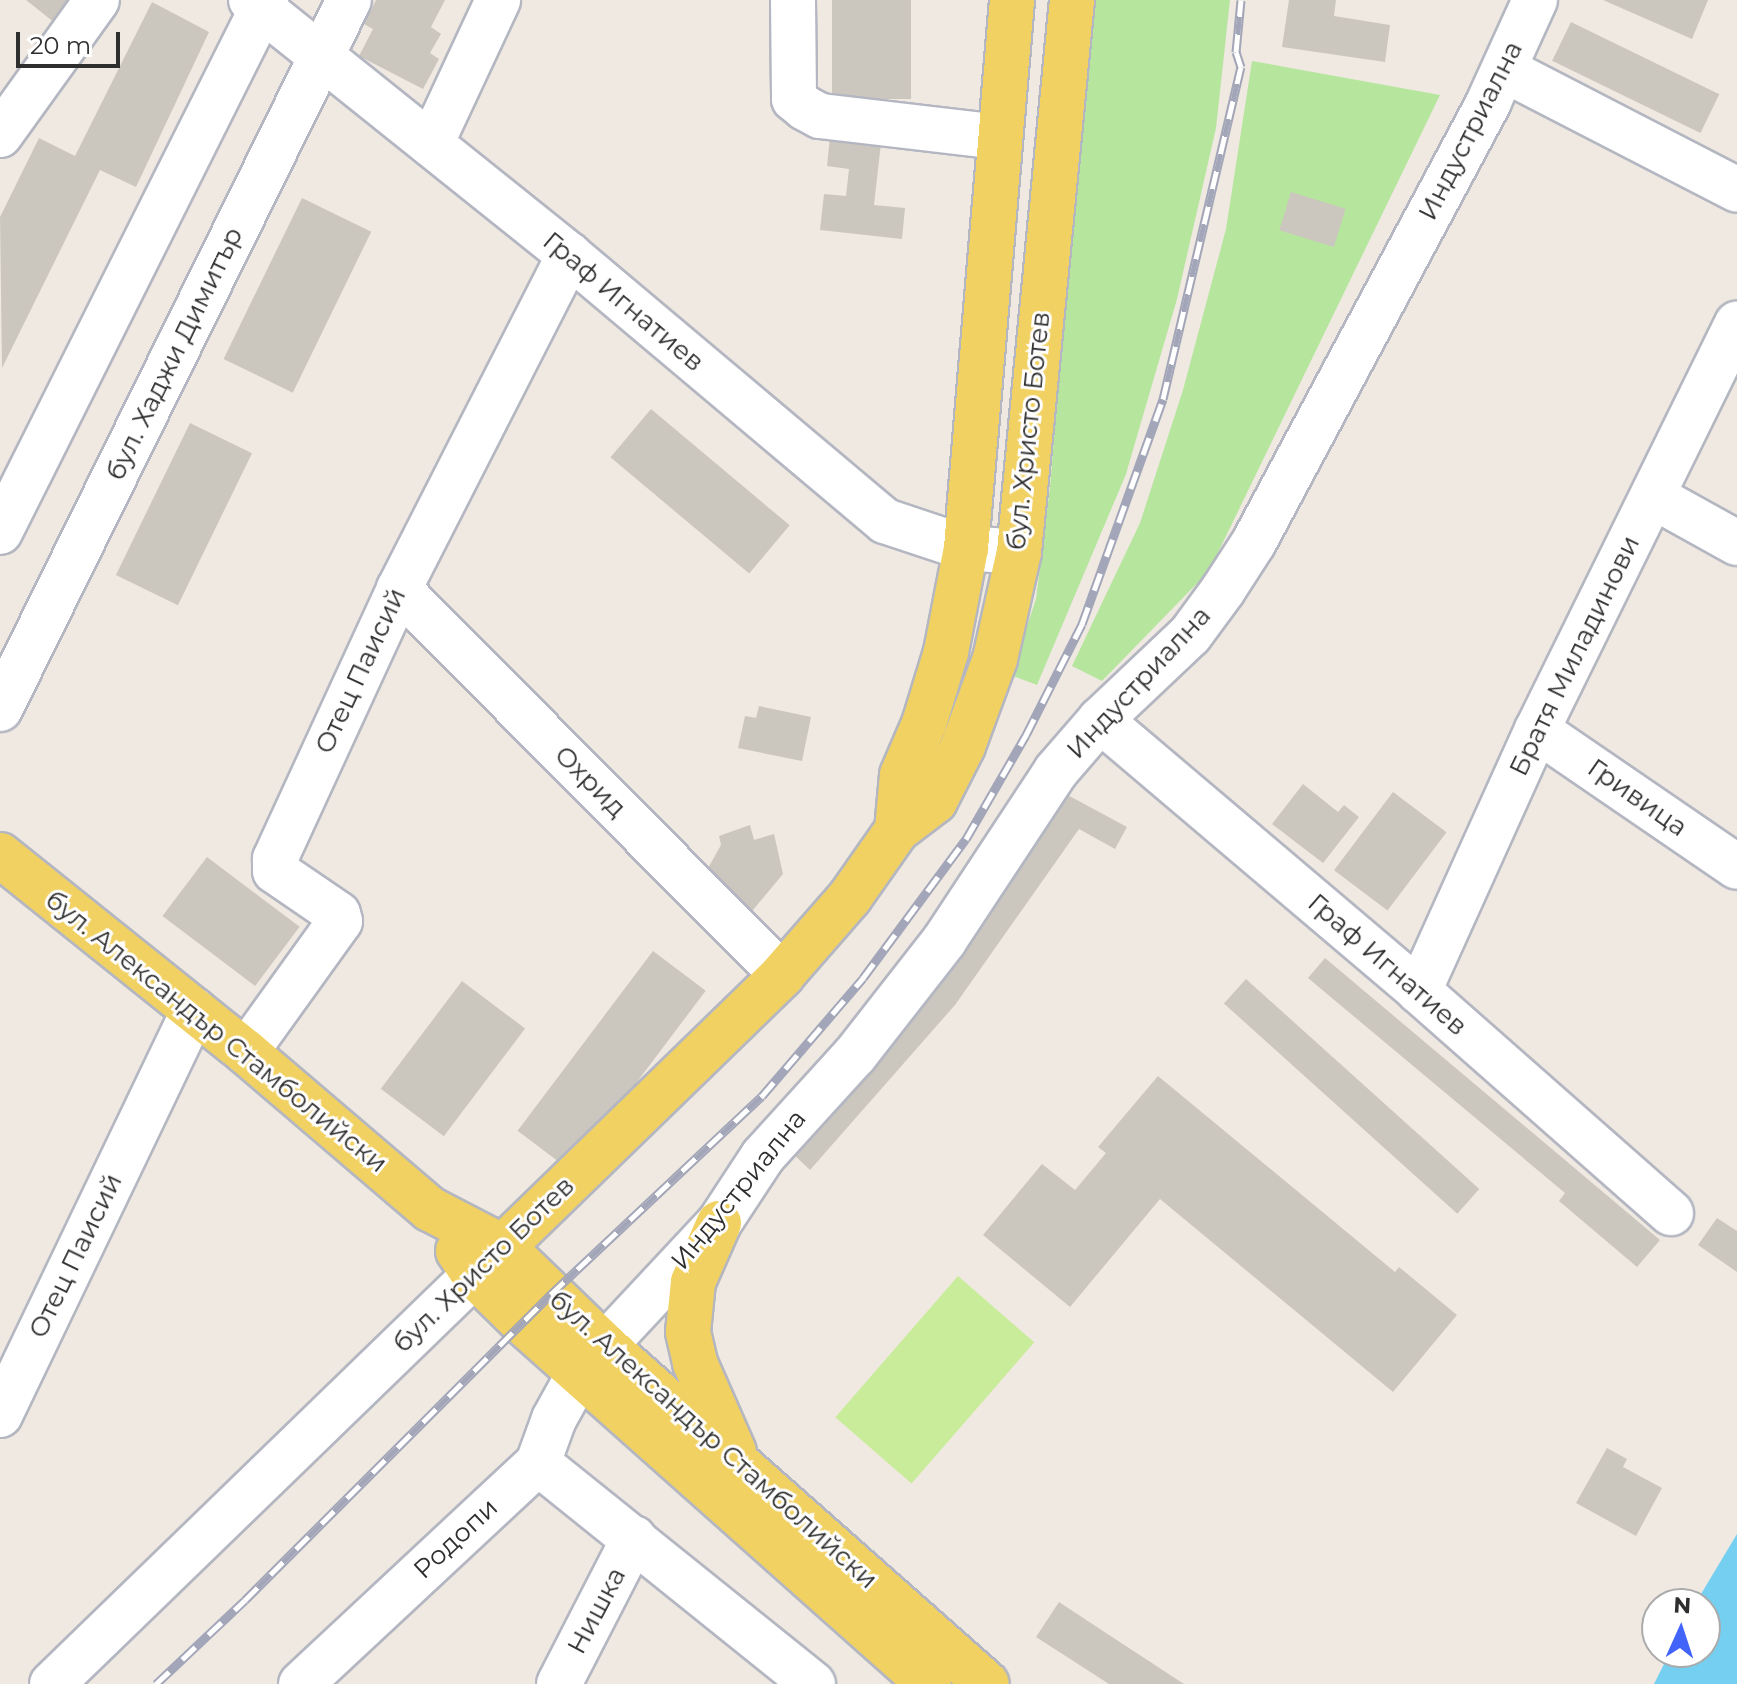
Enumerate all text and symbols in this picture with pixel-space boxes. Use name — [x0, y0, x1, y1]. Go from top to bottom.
scale bar — [20, 16, 124, 66]
text: 20 m — [30, 31, 91, 60]
street label: Индустриална — [1412, 36, 1530, 226]
street label: бул. Хаджи Димитър — [100, 222, 250, 486]
street label: Граф Игнатиев — [536, 226, 710, 378]
street label: бул. Христо Ботев — [1001, 310, 1057, 552]
street label: Братя Миладинови — [1503, 531, 1647, 781]
street label: Отец Паисий — [309, 583, 413, 759]
street label: Индустриална — [1061, 600, 1217, 766]
street label: Охрид — [548, 740, 632, 824]
street label: Гривица — [1581, 752, 1693, 844]
street label: бул. Александър Стамболийски — [39, 884, 393, 1180]
street label: Граф Игнатиев — [1301, 887, 1473, 1043]
street label: Индустриална — [665, 1104, 813, 1276]
street label: Отец Паисий — [23, 1169, 129, 1343]
street label: бул. Христо Ботев — [387, 1171, 581, 1359]
street label: бул. Александър Стамболийски — [543, 1284, 883, 1596]
street label: Родопи — [408, 1492, 504, 1586]
street label: Нишка — [561, 1562, 633, 1660]
north arrow — [1641, 1588, 1721, 1668]
text: N — [1673, 1592, 1692, 1619]

